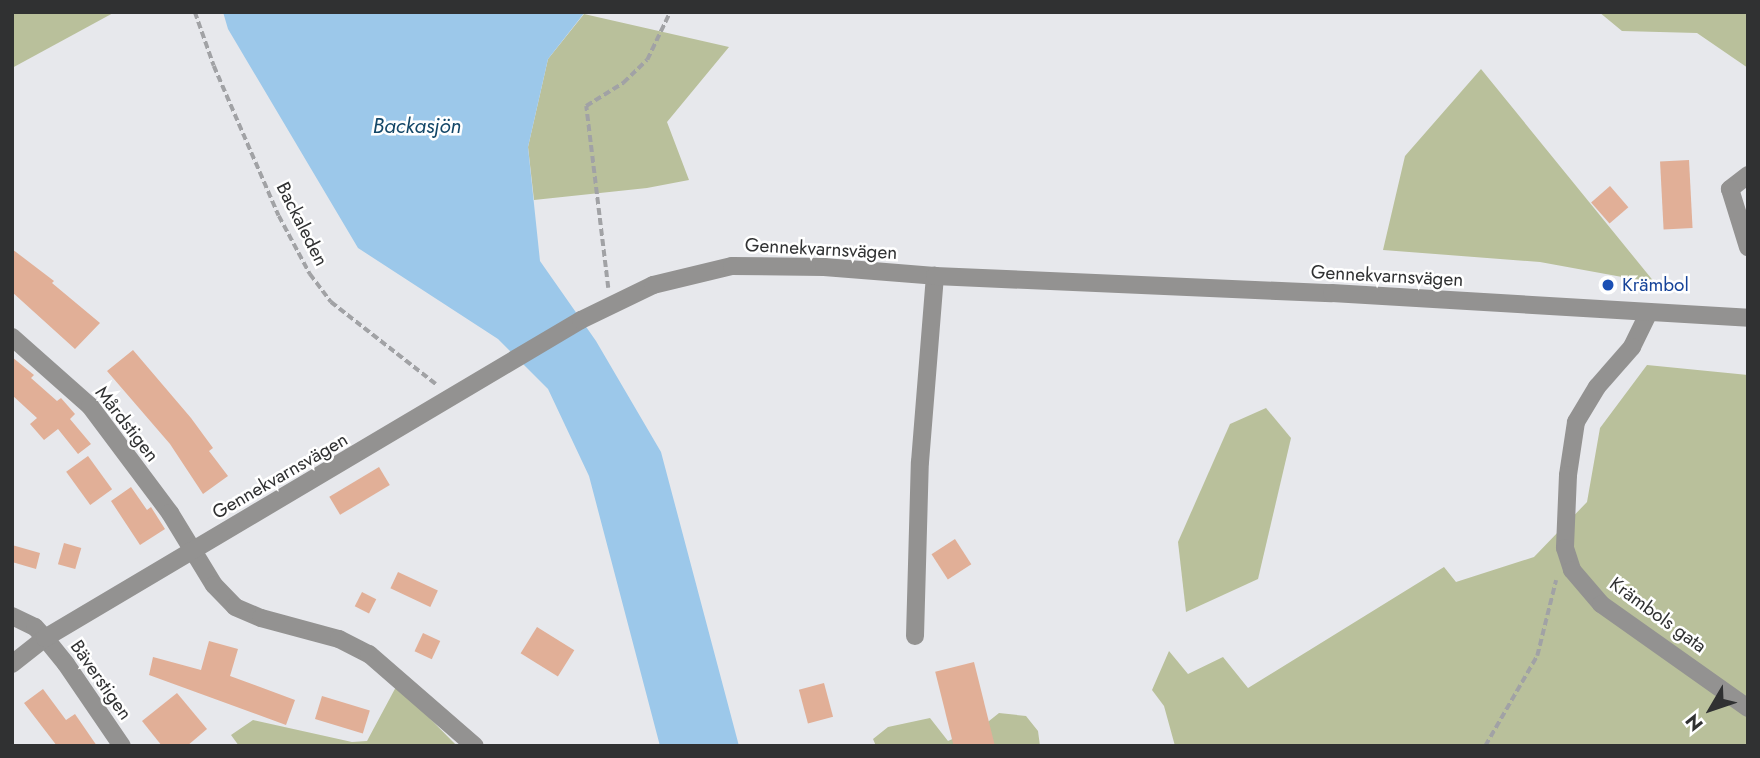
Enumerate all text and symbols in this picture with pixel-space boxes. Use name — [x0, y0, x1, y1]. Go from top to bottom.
water label: Backasjön — [373, 113, 461, 139]
street label: Backaleden — [271, 178, 333, 270]
street label: Gennekvarnsvägen — [744, 234, 898, 264]
street label: Gennekvarnsvägen — [1310, 261, 1464, 291]
place label: Krämbol — [1622, 274, 1689, 296]
marker: Krämbol — [1600, 277, 1616, 293]
street label: Mårdstigen — [90, 382, 164, 466]
street label: Gennekvarnsvägen — [208, 428, 352, 524]
street label: Krämbols gata — [1605, 572, 1711, 658]
street label: Bäverstigen — [65, 636, 137, 724]
north arrow — [1676, 674, 1746, 744]
text: N — [1679, 708, 1710, 737]

